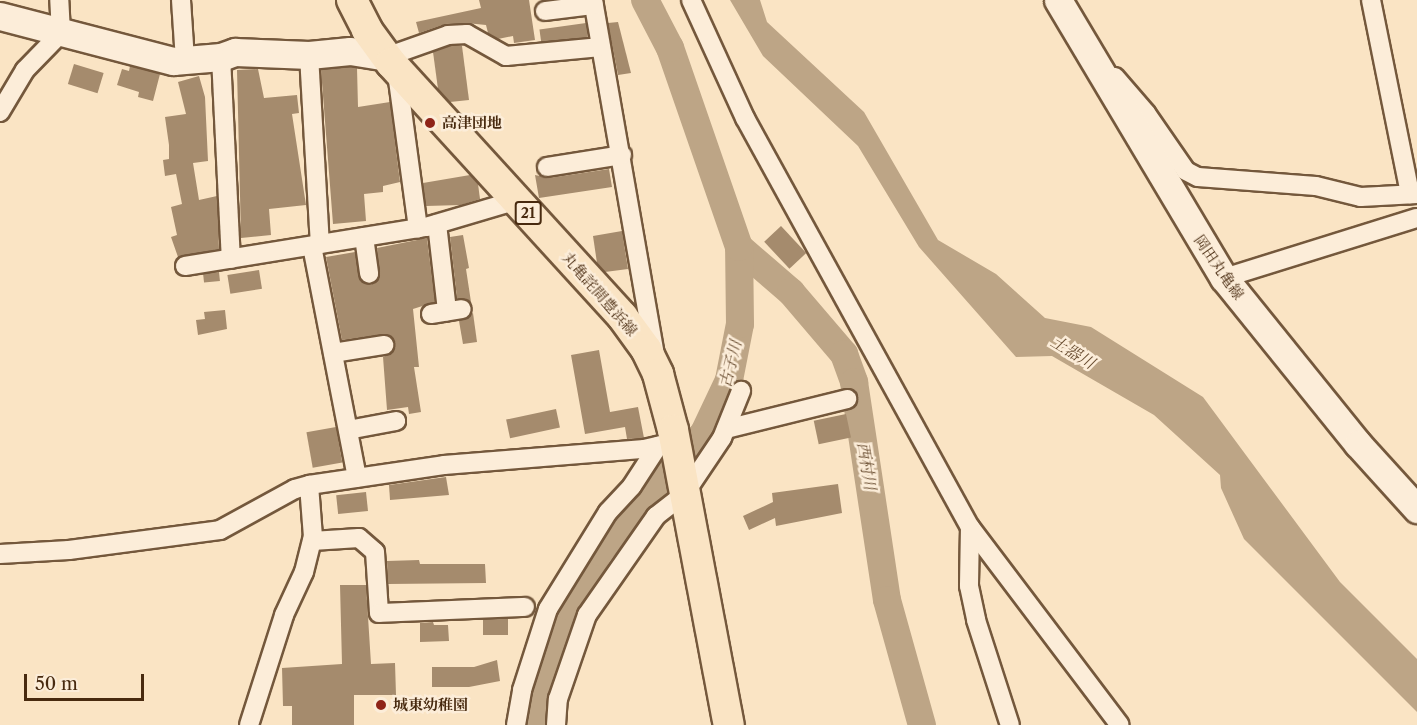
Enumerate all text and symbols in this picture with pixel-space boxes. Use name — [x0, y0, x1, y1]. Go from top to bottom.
place label: 高津団地 — [442, 114, 502, 132]
marker: 高津団地 — [423, 116, 437, 130]
road number: 21 — [514, 202, 542, 224]
street label: 岡田丸亀線 — [1190, 231, 1248, 303]
street label: 丸亀詫間豊浜線 — [559, 248, 641, 340]
water label: 土器川 — [1047, 331, 1099, 373]
water label: 古子川 — [715, 338, 745, 390]
water label: 西村川 — [854, 441, 880, 491]
scale bar — [27, 662, 147, 700]
text: 50 m — [35, 673, 78, 695]
place label: 城東幼稚園 — [393, 696, 468, 714]
marker: 城東幼稚園 — [374, 698, 388, 712]

